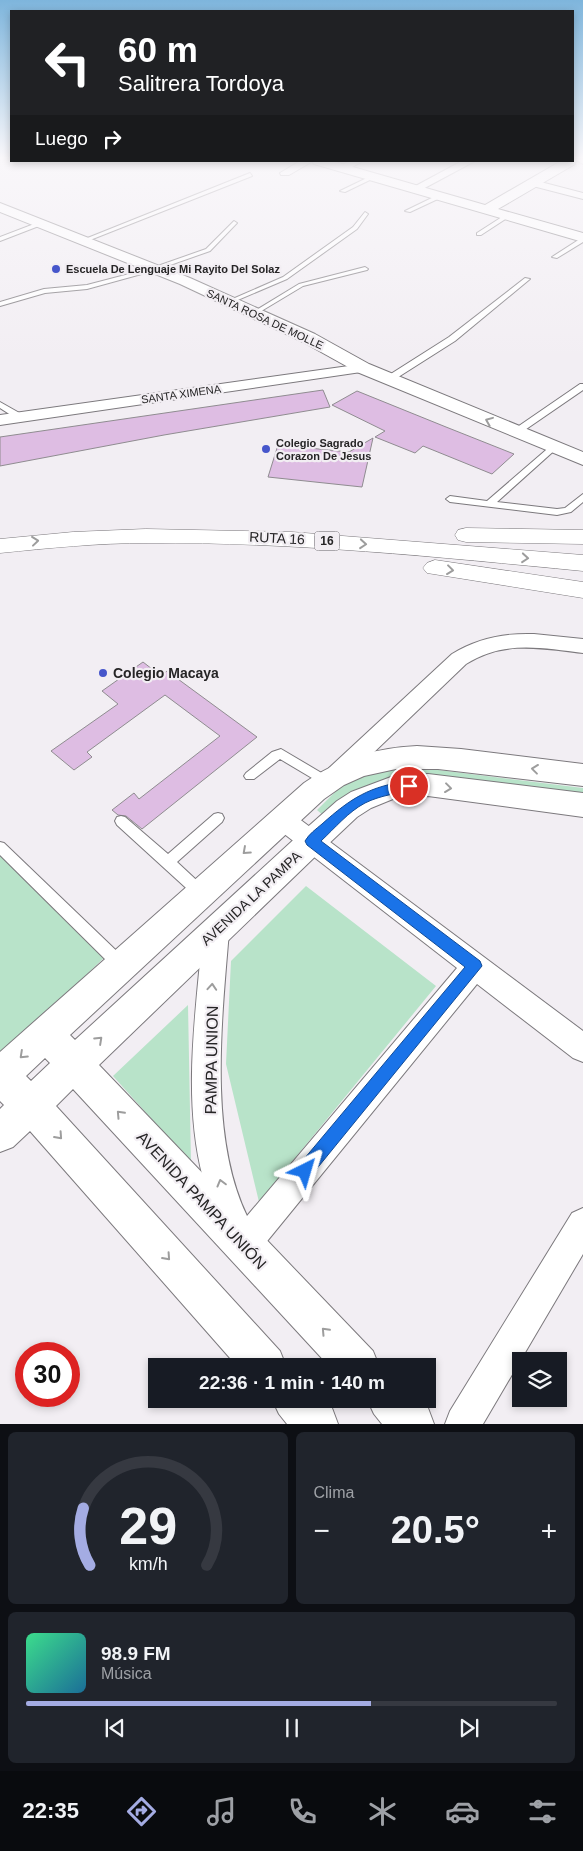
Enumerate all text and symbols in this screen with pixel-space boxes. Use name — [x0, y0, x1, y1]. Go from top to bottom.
icon: left — [35, 30, 100, 95]
text: 60 m — [118, 30, 198, 69]
text: Salitrera Tordoya — [118, 71, 284, 96]
icon: right — [98, 125, 126, 153]
text: Luego — [35, 128, 88, 149]
marker: Escuela De Lenguaje Mi Rayito Del Solaz — [50, 263, 62, 275]
place label: Escuela De Lenguaje Mi Rayito Del Solaz — [66, 263, 280, 275]
street label: SANTA ROSA DE MOLLE — [205, 287, 325, 351]
street label: SANTA XIMENA — [140, 382, 222, 406]
one-way arrow — [486, 416, 494, 426]
place label: Colegio Sagrado Corazon De Jesus — [276, 437, 371, 462]
marker: Colegio Sagrado Corazon De Jesus — [260, 443, 272, 455]
street label: RUTA 16 — [249, 529, 305, 547]
road number: 16 — [314, 532, 340, 550]
one-way arrow — [31, 536, 39, 547]
one-way arrow — [359, 538, 367, 549]
one-way arrow — [521, 552, 529, 563]
one-way arrow — [446, 564, 454, 575]
place label: Colegio Macaya — [113, 665, 219, 681]
marker: Colegio Macaya — [97, 667, 109, 679]
one-way arrow — [530, 764, 538, 775]
pin — [388, 765, 430, 807]
icon: arrive — [395, 772, 423, 800]
one-way arrow — [444, 782, 452, 793]
one-way arrow — [243, 845, 252, 854]
street label: AVENIDA LA PAMPA — [198, 847, 305, 948]
one-way arrow — [207, 982, 218, 990]
street label: PAMPA UNION — [202, 1005, 221, 1115]
one-way arrow — [94, 1037, 103, 1046]
one-way arrow — [19, 1049, 28, 1058]
one-way arrow — [117, 1110, 126, 1119]
street label: AVENIDA PAMPA UNIÓN — [134, 1128, 270, 1272]
one-way arrow — [53, 1130, 62, 1139]
position arrow — [278, 1144, 330, 1196]
one-way arrow — [216, 1179, 226, 1187]
one-way arrow — [161, 1251, 170, 1260]
one-way arrow — [322, 1327, 331, 1336]
speed limit sign: 30 — [15, 1342, 80, 1407]
map controls — [512, 1352, 567, 1407]
button: layers — [512, 1352, 567, 1407]
text: 22:36 · 1 min · 140 m — [199, 1372, 385, 1393]
text: Clima — [314, 1484, 354, 1501]
text: 29 — [119, 1497, 177, 1555]
text: 20.5° — [391, 1509, 480, 1551]
text: − — [314, 1515, 330, 1546]
text: + — [541, 1515, 557, 1546]
text: km/h — [128, 1554, 167, 1574]
text: 98.9 FM — [101, 1643, 171, 1664]
text: Música — [101, 1665, 152, 1682]
icon: previous — [101, 1714, 129, 1742]
icon: pause — [278, 1714, 306, 1742]
icon: next — [455, 1714, 483, 1742]
icon: directions — [124, 1794, 159, 1829]
icon: music — [204, 1794, 239, 1829]
icon: phone — [285, 1794, 320, 1829]
icon: climate — [365, 1794, 400, 1829]
icon: car — [445, 1794, 480, 1829]
icon: filters — [525, 1794, 560, 1829]
text: 22:35 — [23, 1798, 79, 1823]

